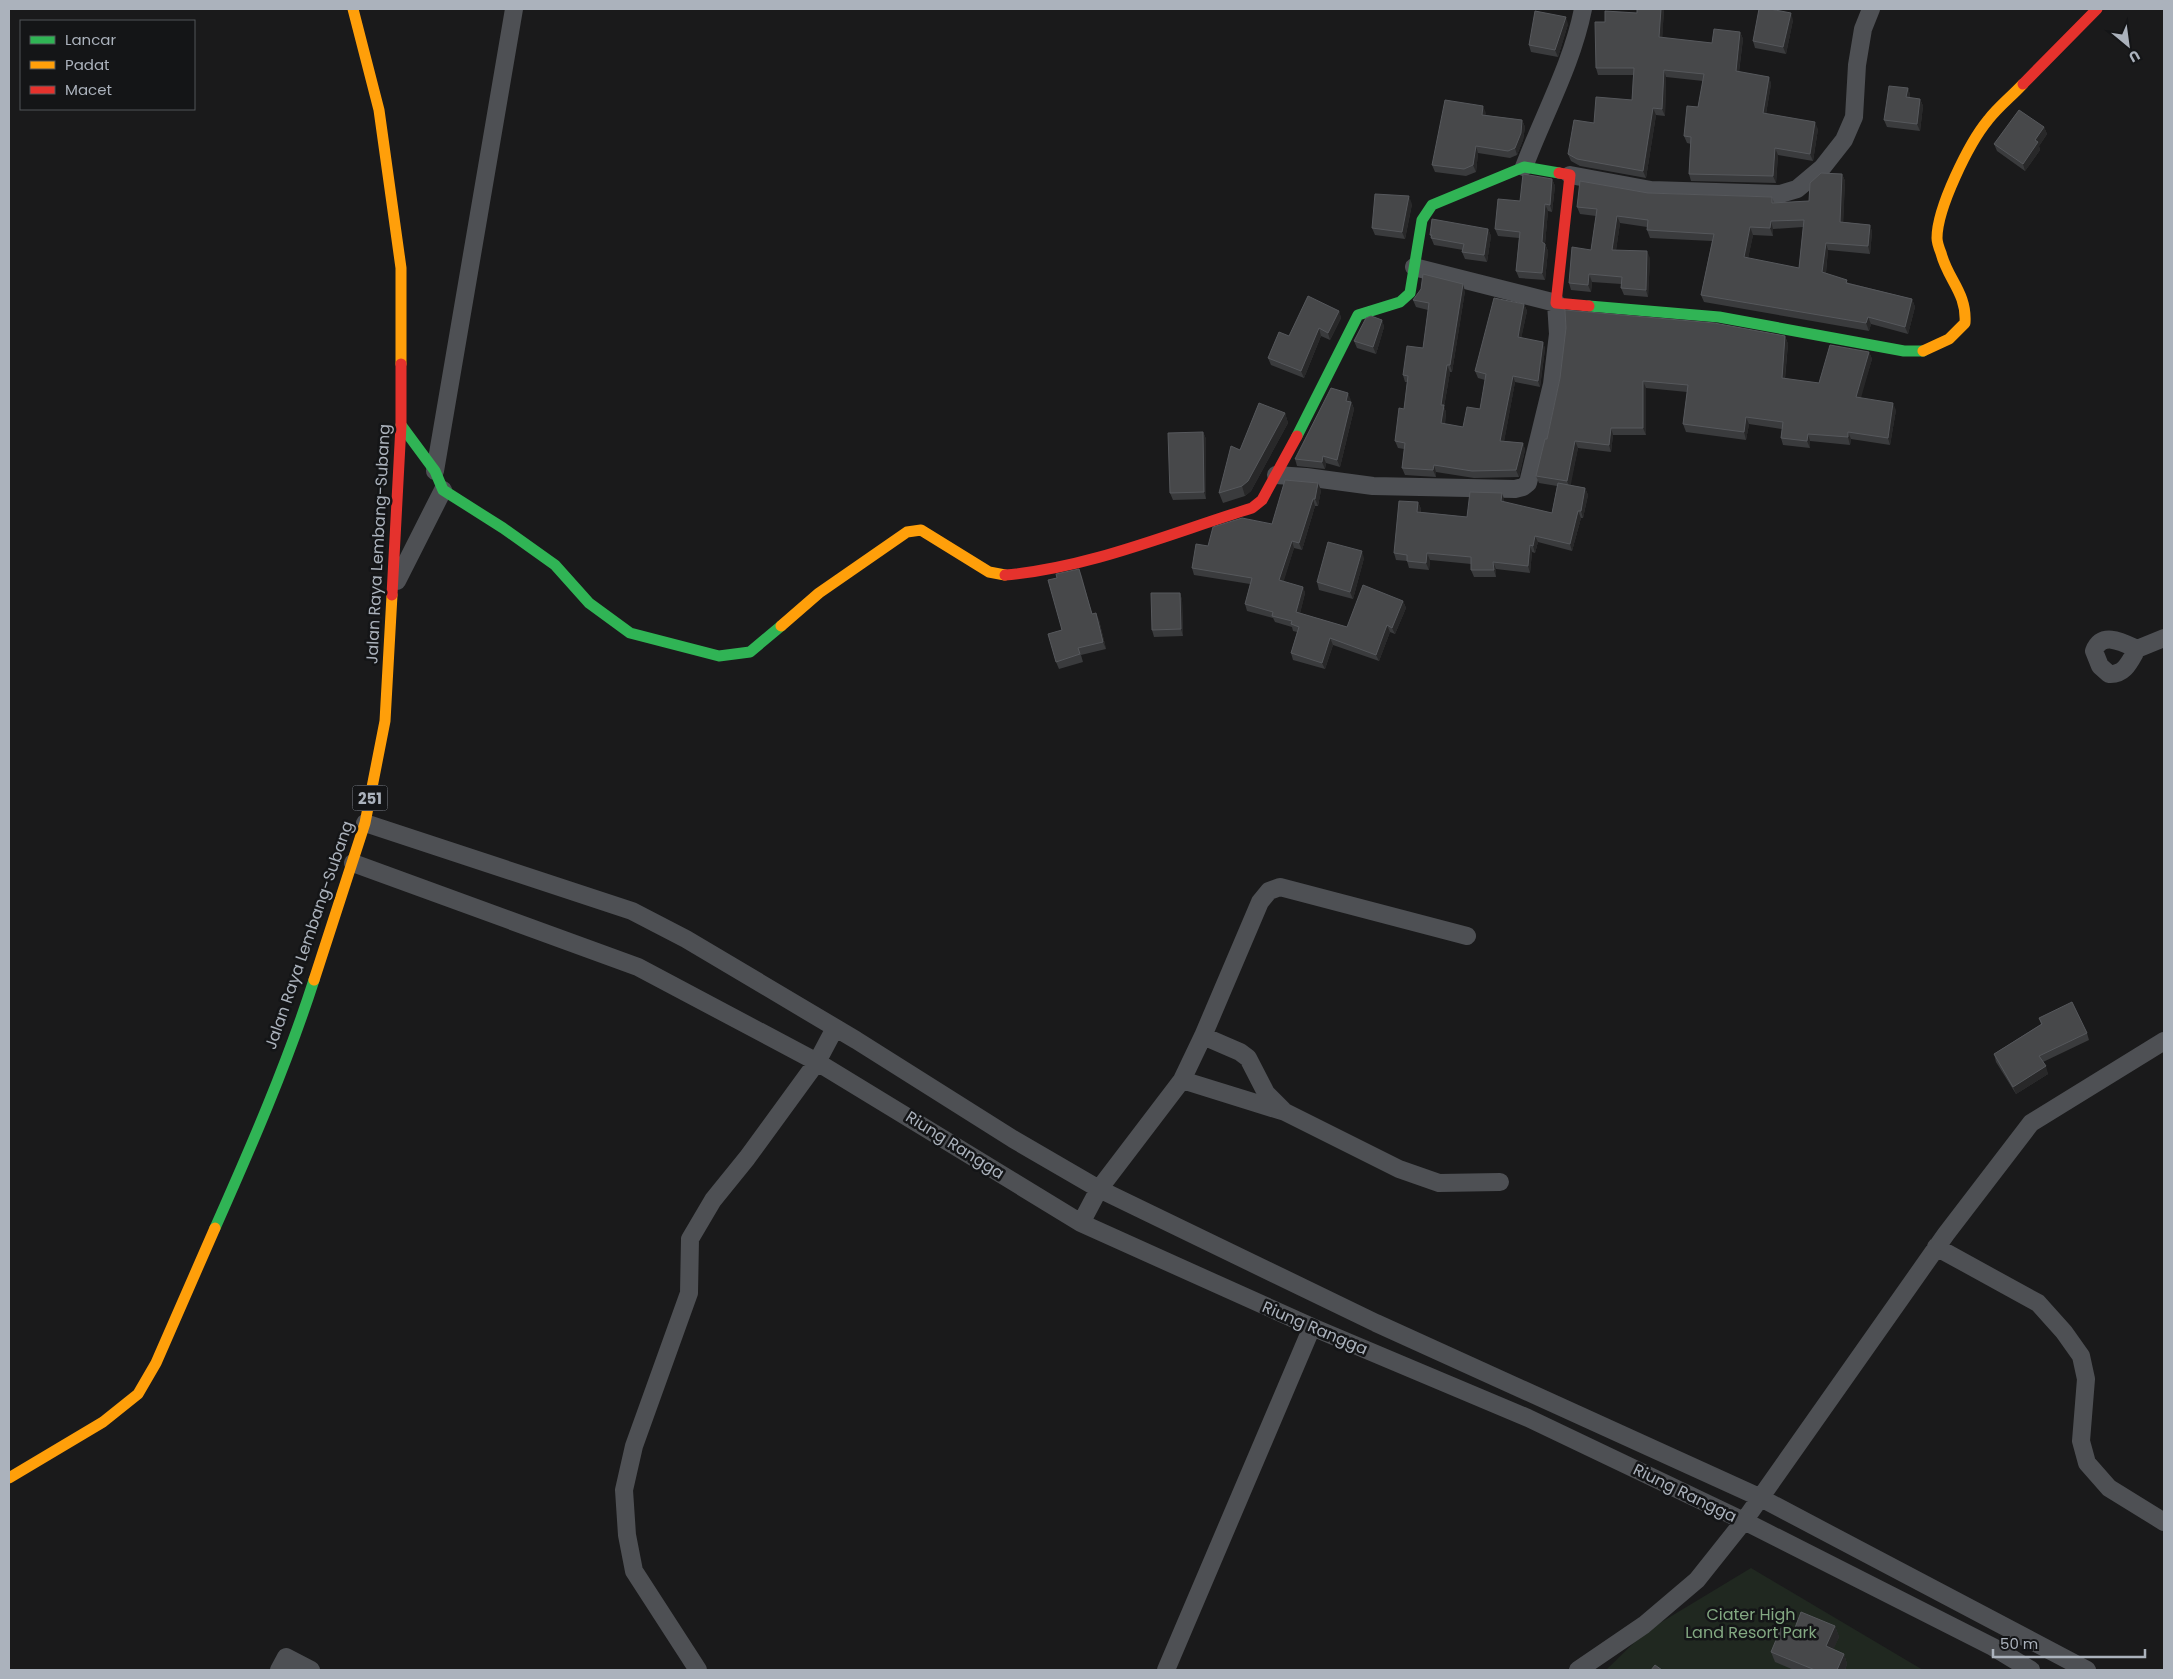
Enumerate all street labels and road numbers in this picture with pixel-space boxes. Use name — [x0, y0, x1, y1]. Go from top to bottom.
street label: Jalan Raya Lembang-Subang — [360, 423, 396, 665]
road number: 251 — [352, 786, 388, 810]
street label: Jalan Raya Lembang-Subang — [259, 818, 359, 1052]
street label: Riung Rangga — [901, 1105, 1009, 1185]
street label: Riung Rangga — [1259, 1295, 1371, 1361]
street label: Riung Rangga — [1629, 1458, 1741, 1528]

